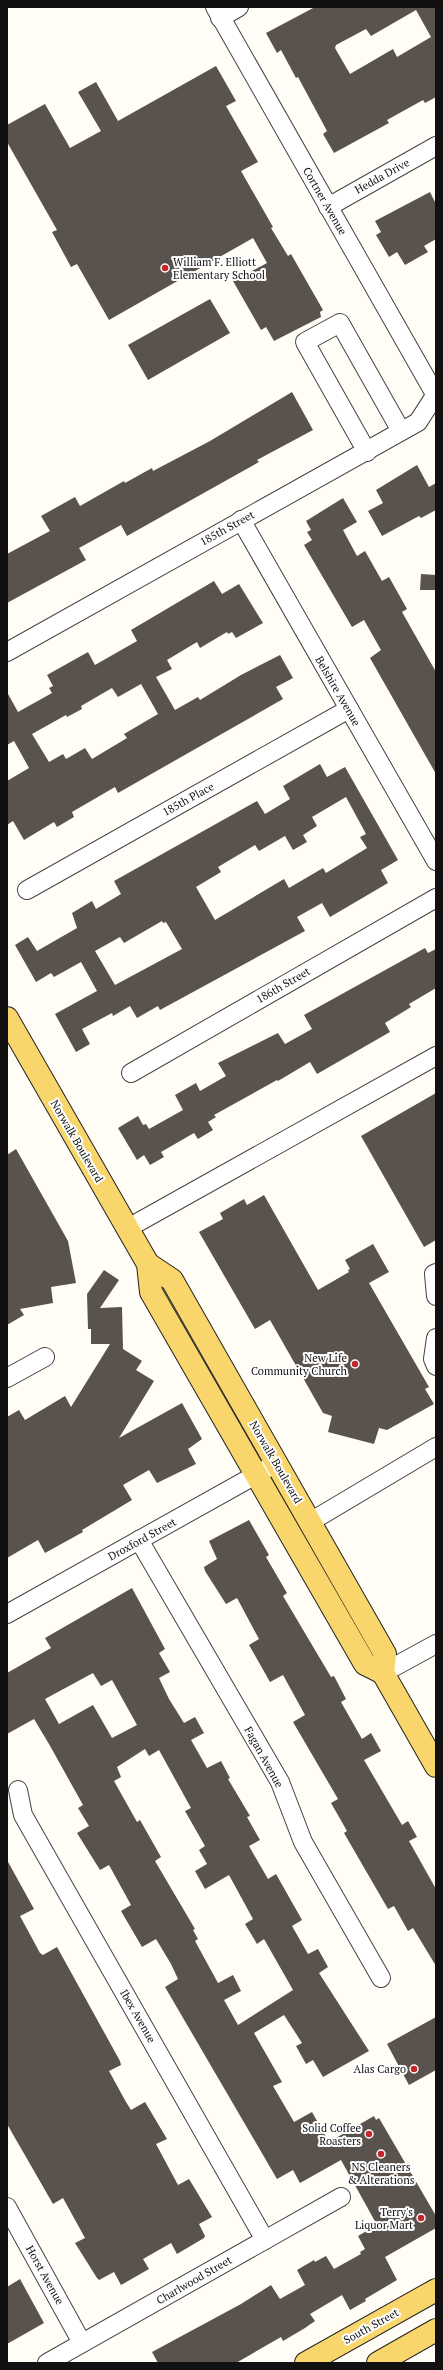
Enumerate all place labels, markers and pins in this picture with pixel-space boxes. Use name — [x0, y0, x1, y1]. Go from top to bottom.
place label: William F. Elliott Elementary School — [173, 255, 265, 282]
marker: William F. Elliott Elementary School — [160, 263, 170, 273]
place label: New Life Community Church — [251, 1351, 348, 1378]
marker: New Life Community Church — [350, 1359, 360, 1369]
place label: Alas Cargo — [353, 2062, 406, 2076]
marker: Alas Cargo — [409, 2064, 419, 2074]
place label: Solid Coffee Roasters — [302, 2121, 361, 2148]
marker: Solid Coffee Roasters — [364, 2129, 374, 2139]
marker: NS Cleaners & Alterations — [376, 2149, 386, 2159]
place label: NS Cleaners & Alterations — [347, 2160, 415, 2187]
place label: Terry's Liquor Mart — [355, 2205, 413, 2232]
marker: Terry's Liquor Mart — [416, 2213, 426, 2223]

